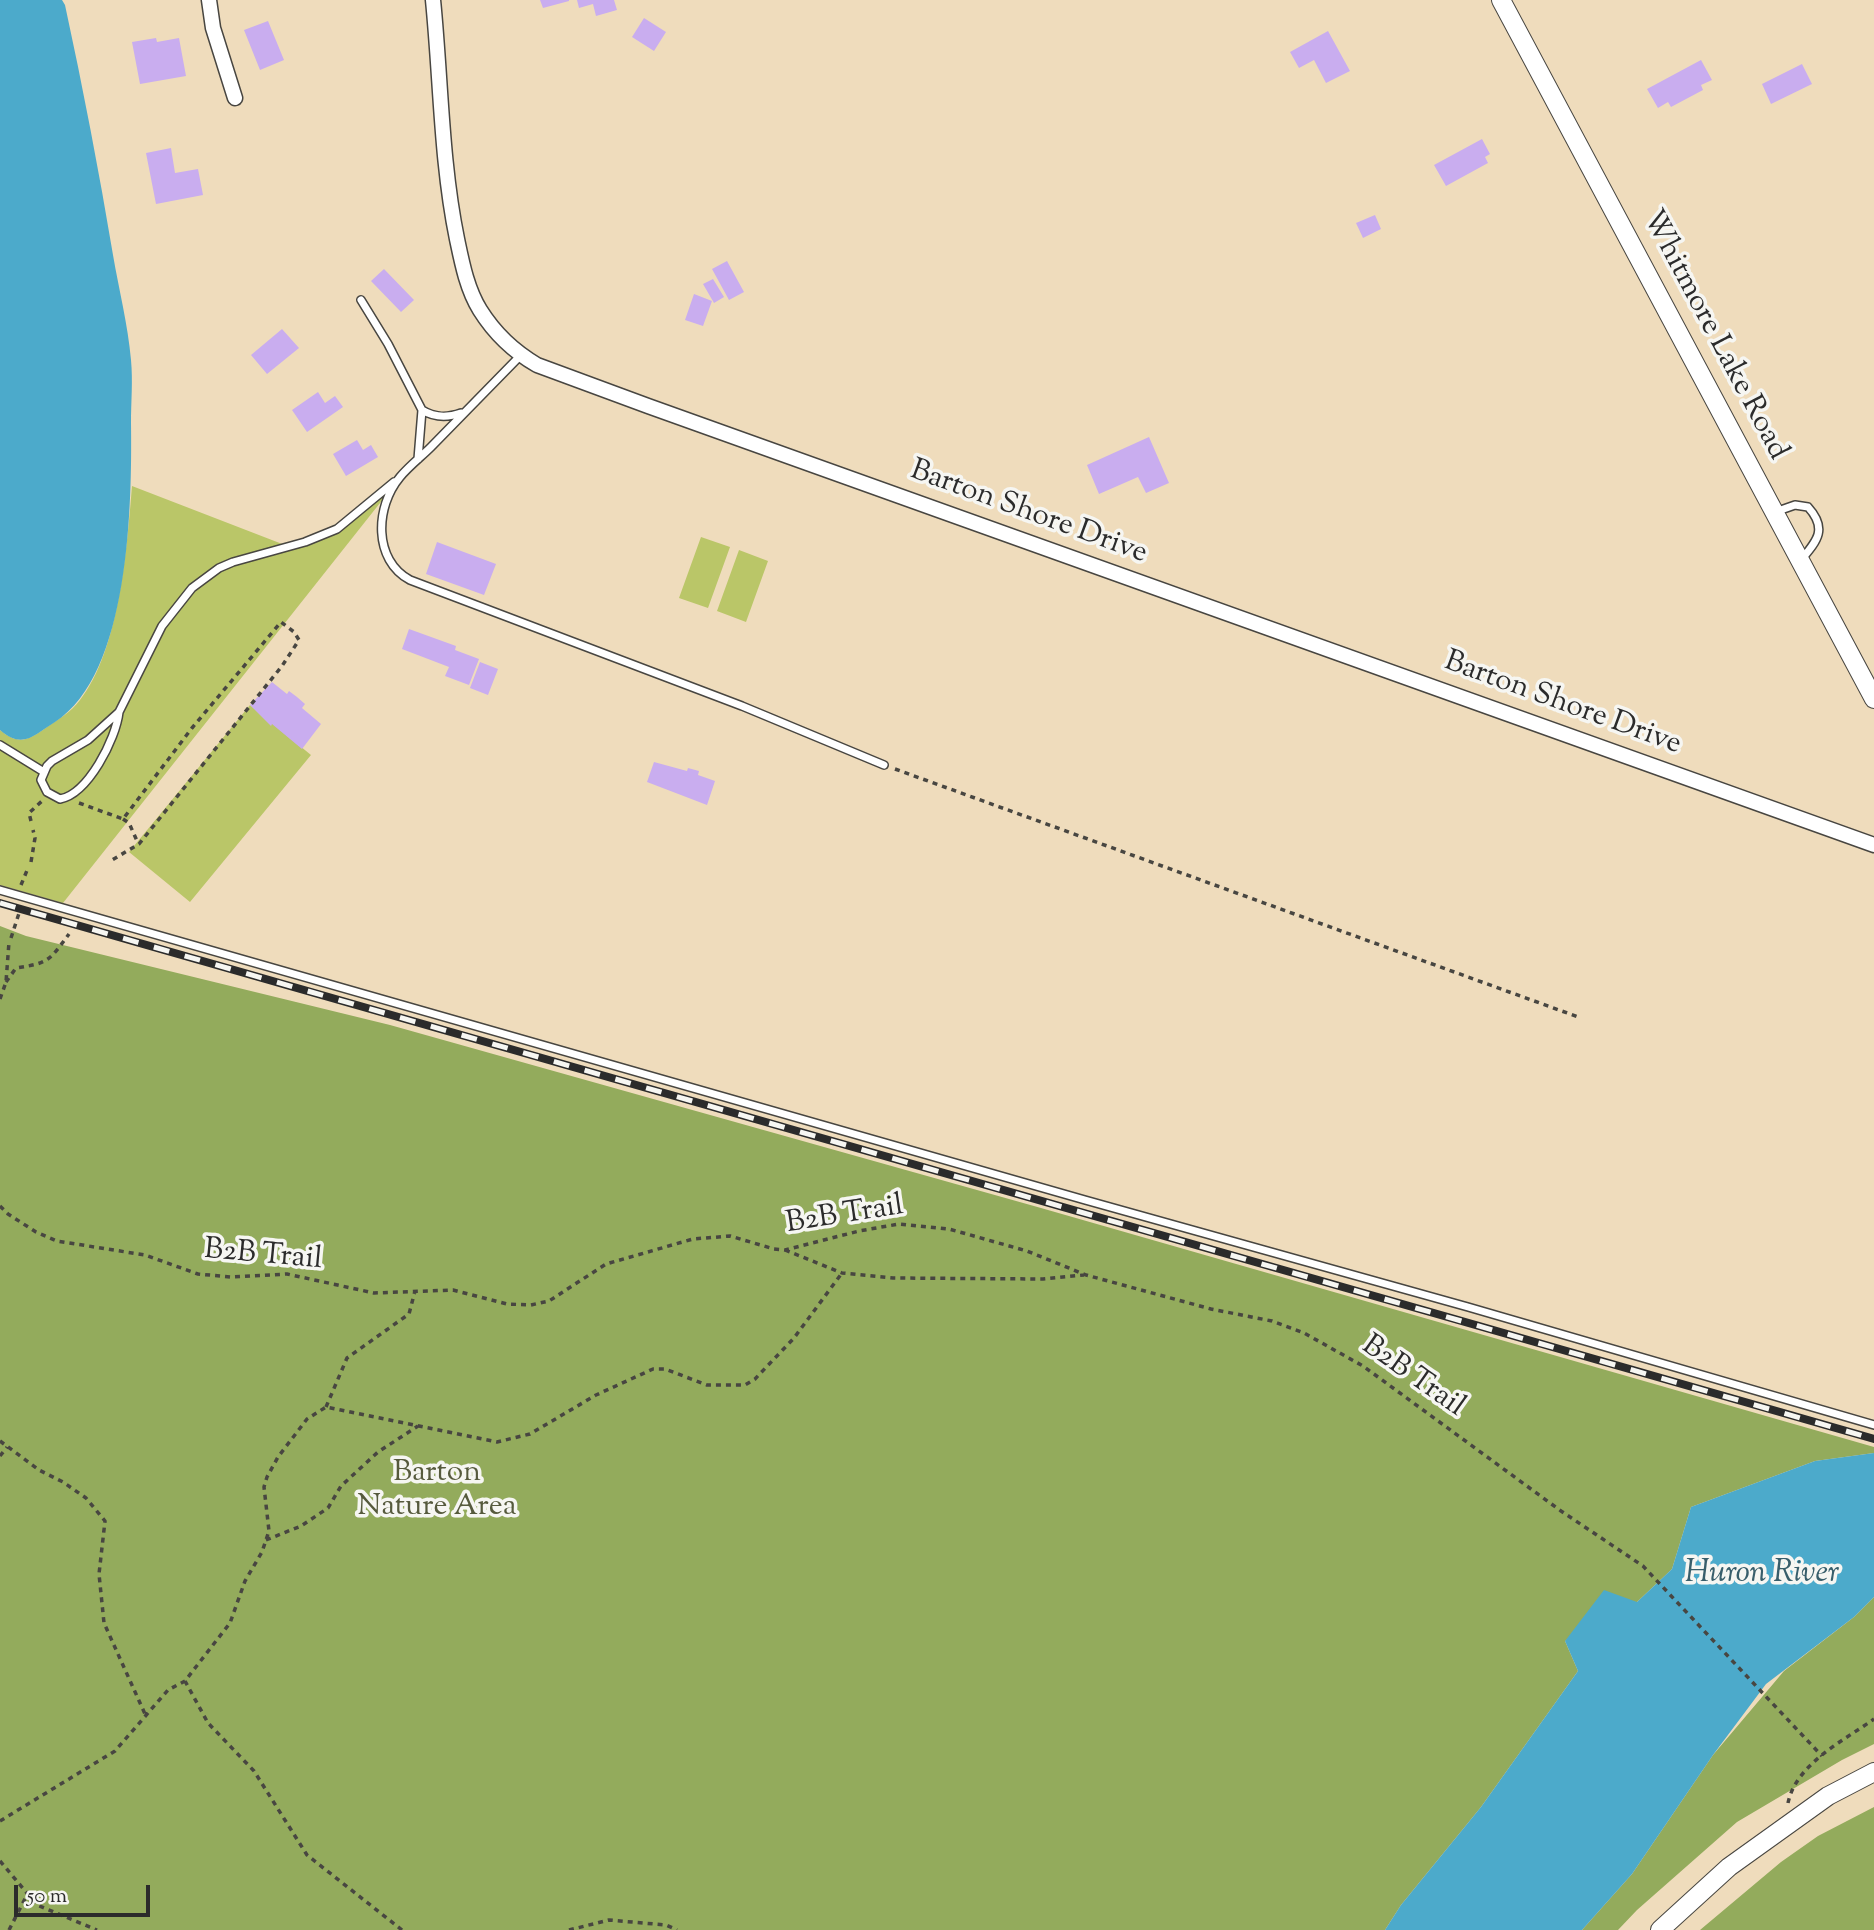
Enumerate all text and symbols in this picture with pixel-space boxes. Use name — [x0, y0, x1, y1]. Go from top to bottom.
street label: Whitmore Lake Road — [1632, 205, 1794, 467]
street label: Barton Shore Drive — [904, 454, 1152, 574]
street label: Barton Shore Drive — [1438, 645, 1686, 765]
street label: B2B Trail — [784, 1190, 906, 1244]
street label: B2B Trail — [202, 1234, 324, 1280]
street label: B2B Trail — [1353, 1329, 1471, 1427]
park label: Barton Nature Area — [357, 1457, 517, 1528]
water label: Huron River — [1685, 1557, 1839, 1595]
scale bar — [18, 1870, 154, 1914]
text: 50 m — [27, 1882, 67, 1912]

